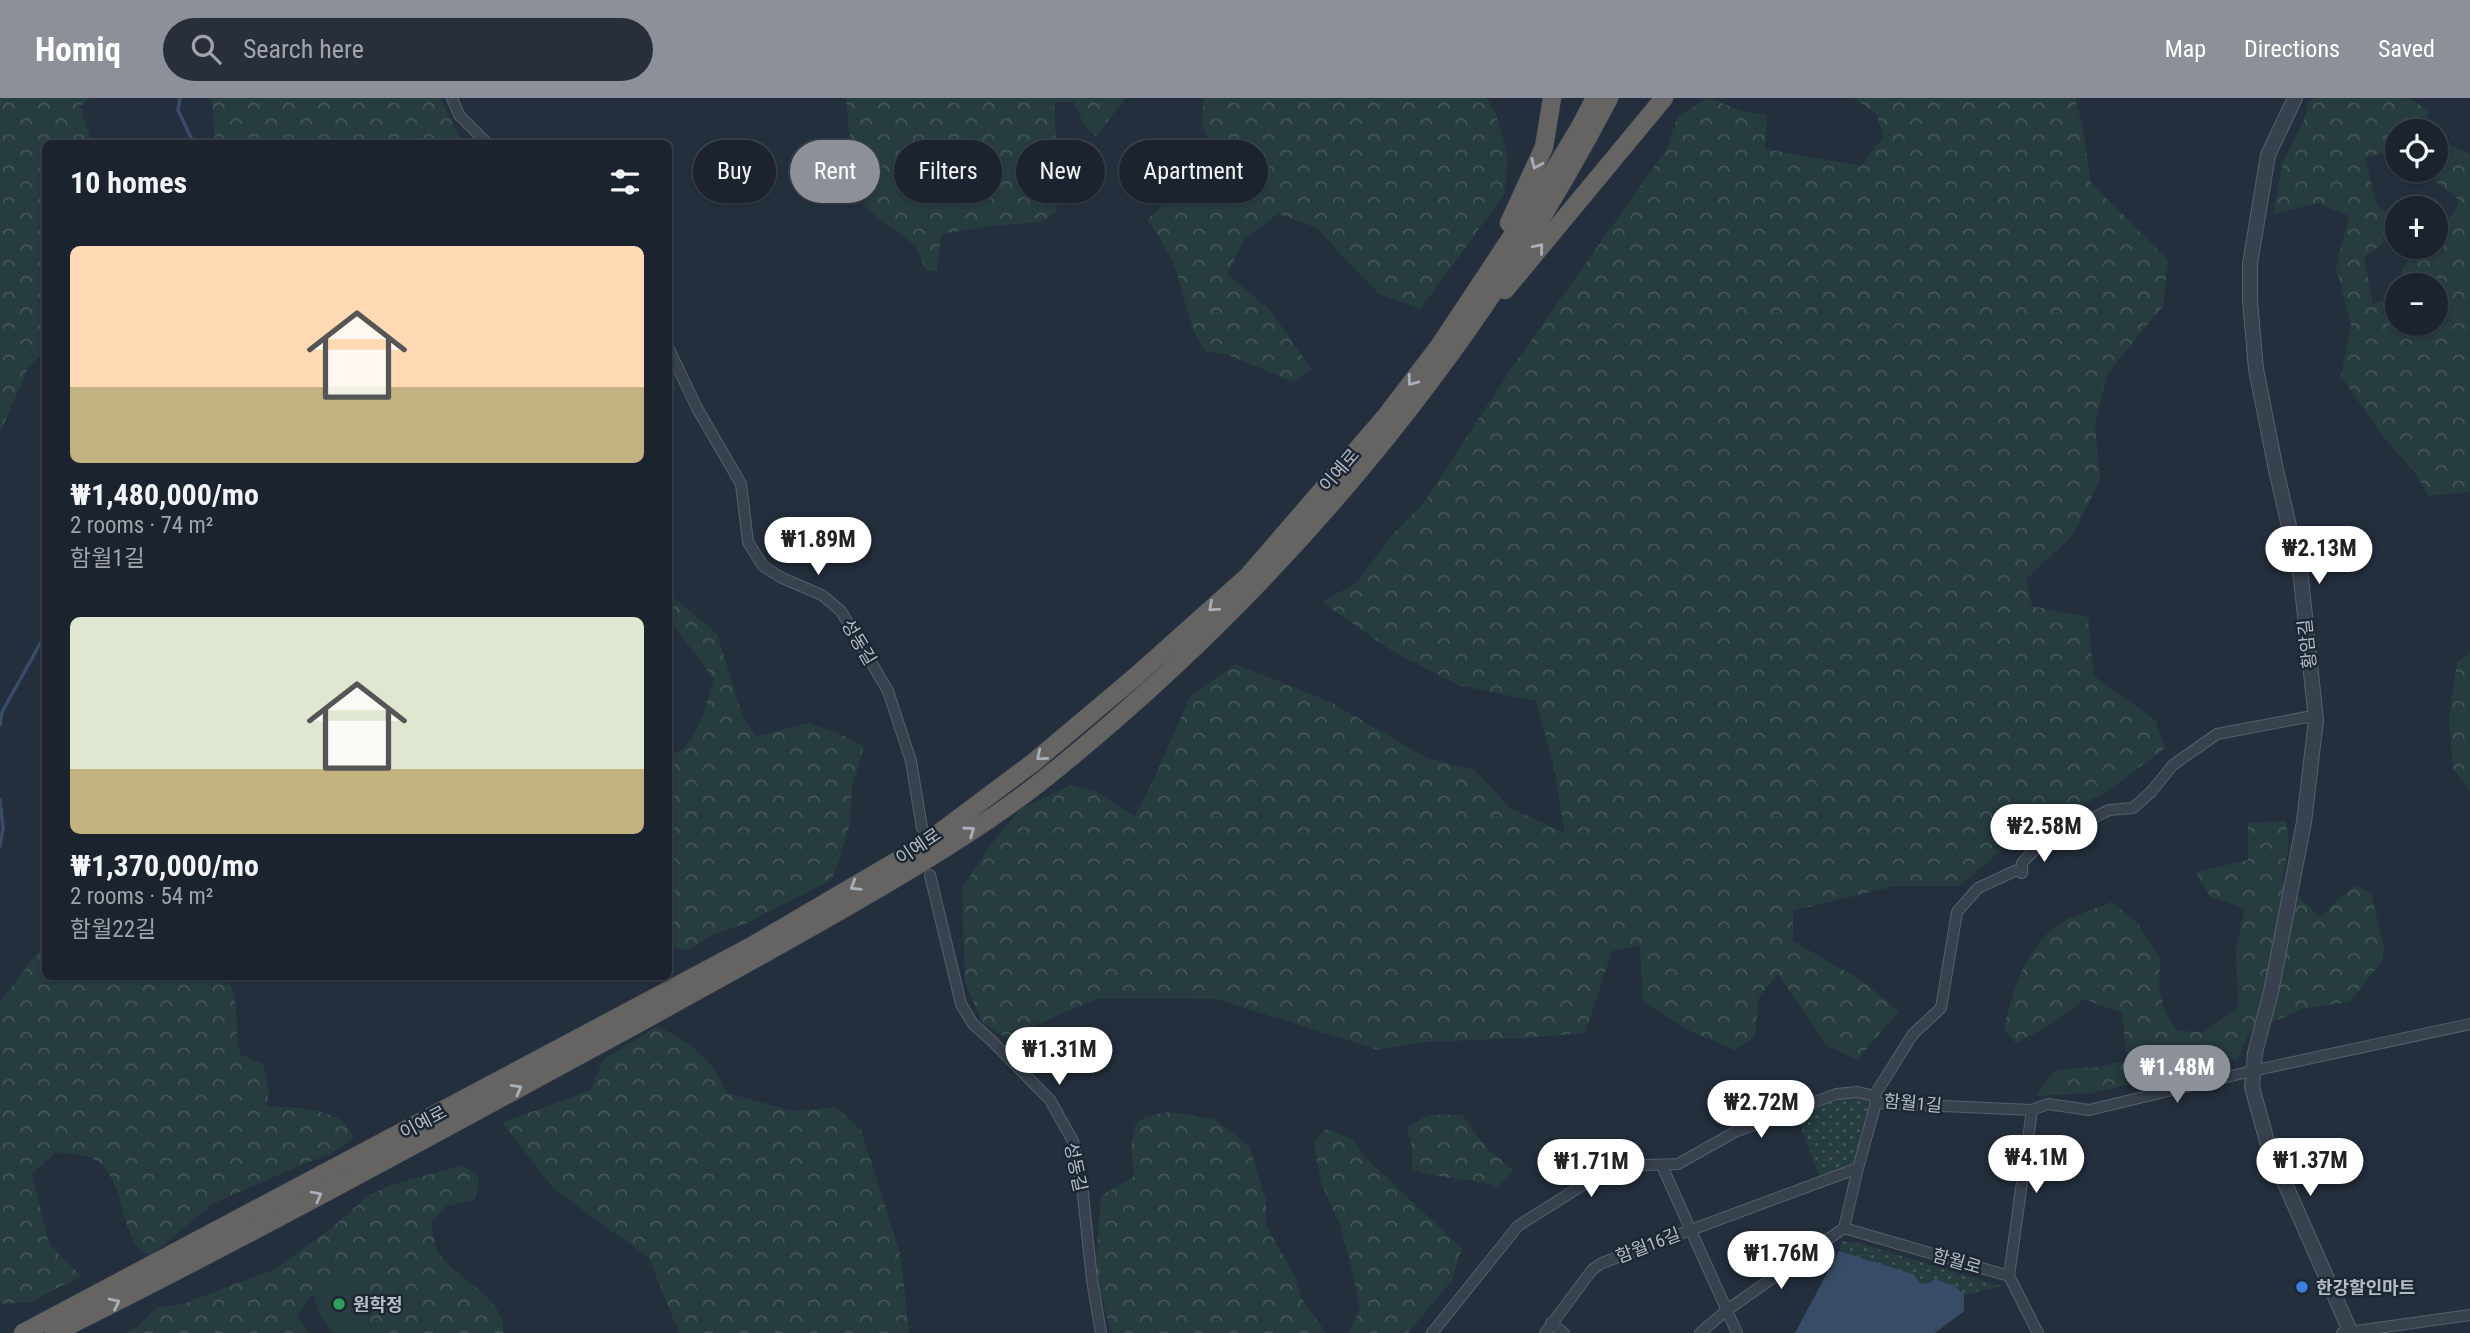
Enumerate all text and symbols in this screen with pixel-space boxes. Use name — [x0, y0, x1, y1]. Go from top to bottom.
search box — [163, 18, 653, 81]
text: Homiq — [35, 30, 121, 69]
icon: search — [187, 30, 225, 68]
text: Search here — [243, 34, 364, 64]
text: Map — [2165, 35, 2206, 63]
text: Directions — [2244, 35, 2340, 63]
text: Saved — [2378, 35, 2435, 63]
map controls — [2385, 119, 2448, 336]
button: locate — [2385, 119, 2448, 182]
chip: Buy — [693, 140, 776, 203]
chip: Rent — [790, 140, 880, 203]
chip: Filters — [894, 140, 1002, 203]
chip: New — [1016, 140, 1105, 203]
chip: Apartment — [1119, 140, 1268, 203]
one-way arrow — [1530, 157, 1544, 169]
icon: filters — [606, 163, 644, 201]
text: 10 homes — [70, 165, 187, 200]
button: + — [2385, 196, 2448, 259]
one-way arrow — [1531, 244, 1543, 257]
button: − — [2385, 273, 2448, 336]
icon: home — [294, 292, 420, 418]
one-way arrow — [1408, 374, 1421, 386]
street label: 이예로 — [1315, 444, 1363, 496]
text: ₩1,480,000/mo — [70, 477, 259, 512]
text: 2 rooms · 74 m² — [70, 512, 213, 539]
pin: ₩1.89M — [761, 518, 875, 577]
text: ₩1.89M — [780, 526, 856, 553]
pin: ₩2.13M — [2262, 526, 2376, 586]
text: ₩2.13M — [2281, 535, 2357, 562]
text: 함월1길 — [70, 545, 145, 572]
one-way arrow — [1208, 599, 1221, 611]
street label: 성동길 — [837, 615, 881, 669]
street label: 황암길 — [2294, 618, 2320, 670]
icon: home — [294, 663, 420, 789]
one-way arrow — [1037, 748, 1050, 760]
pin: ₩2.58M — [1987, 804, 2101, 864]
text: ₩2.58M — [2006, 813, 2082, 840]
street label: 이예로 — [892, 823, 944, 869]
one-way arrow — [962, 827, 975, 839]
text: ₩1,370,000/mo — [70, 848, 259, 883]
one-way arrow — [849, 877, 862, 890]
text: 2 rooms · 54 m² — [70, 883, 213, 910]
text: 함월22길 — [70, 916, 156, 943]
pin: ₩1.31M — [1002, 1028, 1116, 1087]
text: ₩1.31M — [1021, 1036, 1097, 1063]
pin: ₩1.48M — [2120, 1046, 2234, 1105]
text: ₩1.48M — [2139, 1054, 2215, 1081]
pin: ₩2.72M — [1704, 1080, 1818, 1140]
one-way arrow — [510, 1084, 522, 1097]
text: ₩2.72M — [1723, 1089, 1799, 1116]
street label: 함월1길 — [1883, 1090, 1943, 1116]
street label: 이예로 — [396, 1101, 450, 1143]
pin: ₩4.1M — [1987, 1136, 2085, 1195]
pin: ₩1.37M — [2253, 1138, 2367, 1198]
pin: ₩1.71M — [1534, 1140, 1648, 1199]
street label: 성동길 — [1061, 1141, 1091, 1193]
text: ₩4.1M — [2004, 1144, 2068, 1171]
text: ₩1.37M — [2272, 1147, 2348, 1174]
text: ₩1.71M — [1553, 1148, 1629, 1175]
one-way arrow — [309, 1191, 322, 1205]
street label: 함월16길 — [1613, 1223, 1683, 1267]
pin: ₩1.76M — [1724, 1232, 1838, 1291]
text: ₩1.76M — [1743, 1240, 1819, 1267]
street label: 함월로 — [1930, 1244, 1984, 1278]
place label: 한강할인마트 — [2316, 1277, 2415, 1298]
marker: 한강할인마트 — [2294, 1279, 2310, 1295]
place label: 원학정 — [353, 1294, 403, 1315]
marker: 원학정 — [331, 1296, 347, 1312]
one-way arrow — [108, 1297, 120, 1311]

